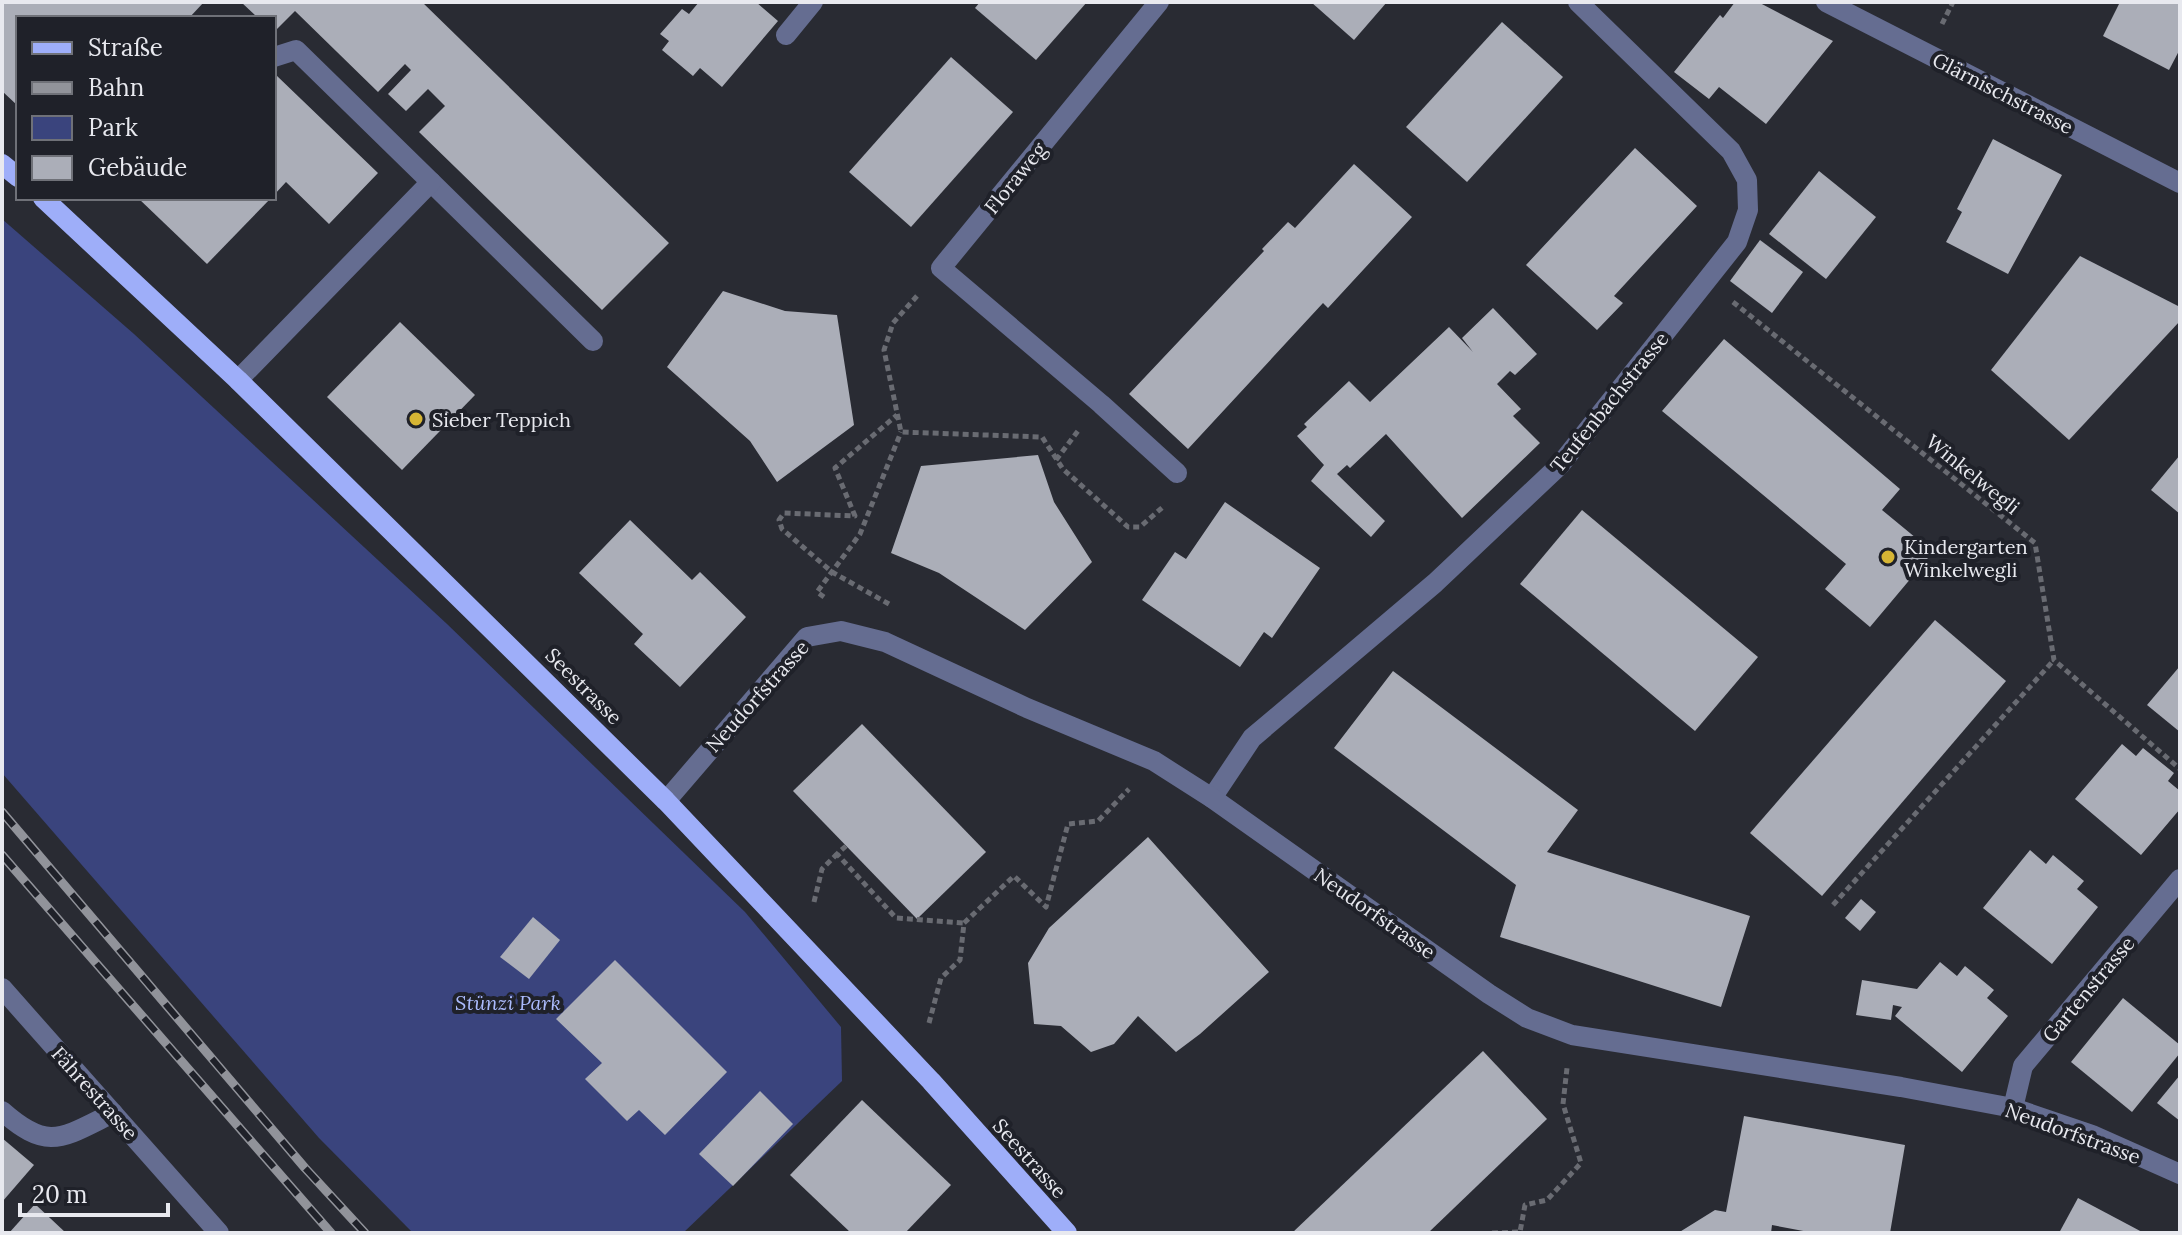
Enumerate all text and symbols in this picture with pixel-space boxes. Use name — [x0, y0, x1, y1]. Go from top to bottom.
legend — [16, 16, 276, 200]
text: Straße — [88, 32, 163, 63]
street label: Glärnischstrasse — [1929, 47, 2078, 139]
text: Bahn — [88, 72, 144, 103]
text: Park — [88, 112, 138, 143]
street label: Floraweg — [979, 137, 1052, 219]
text: Gebäude — [88, 152, 187, 183]
street label: Teufenbachstrasse — [1545, 326, 1674, 477]
place label: Sieber Teppich — [432, 407, 571, 432]
marker: Sieber Teppich — [407, 410, 425, 428]
street label: Winkelwegli — [1921, 429, 2025, 519]
place label: Kindergarten Winkelwegli — [1904, 534, 2028, 582]
marker: Kindergarten Winkelwegli — [1879, 548, 1897, 566]
street label: Neudorfstrasse — [700, 635, 814, 757]
street label: Seestrasse — [540, 642, 628, 730]
street label: Neudorfstrasse — [1310, 862, 1440, 964]
street label: Gartenstrasse — [2037, 931, 2140, 1047]
park label: Stünzi Park — [455, 990, 561, 1015]
street label: Fährestrasse — [47, 1041, 144, 1145]
street label: Neudorfstrasse — [2002, 1097, 2144, 1169]
street label: Seestrasse — [988, 1113, 1072, 1203]
scale bar — [20, 1167, 168, 1217]
text: 20 m — [32, 1179, 88, 1210]

